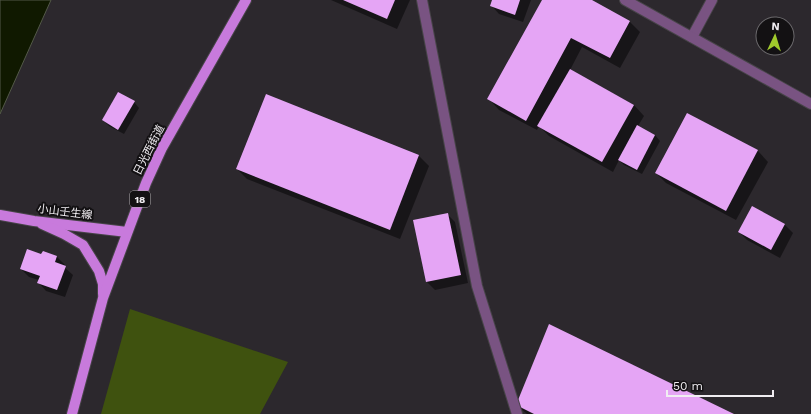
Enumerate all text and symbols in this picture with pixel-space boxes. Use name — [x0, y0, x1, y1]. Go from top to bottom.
north arrow — [755, 16, 795, 56]
text: N — [771, 20, 780, 33]
street label: 日光西街道 — [131, 123, 167, 177]
road number: 18 — [130, 191, 150, 207]
street label: 小山壬生線 — [37, 202, 93, 222]
scale bar — [667, 372, 773, 398]
text: 50 m — [673, 379, 703, 393]

